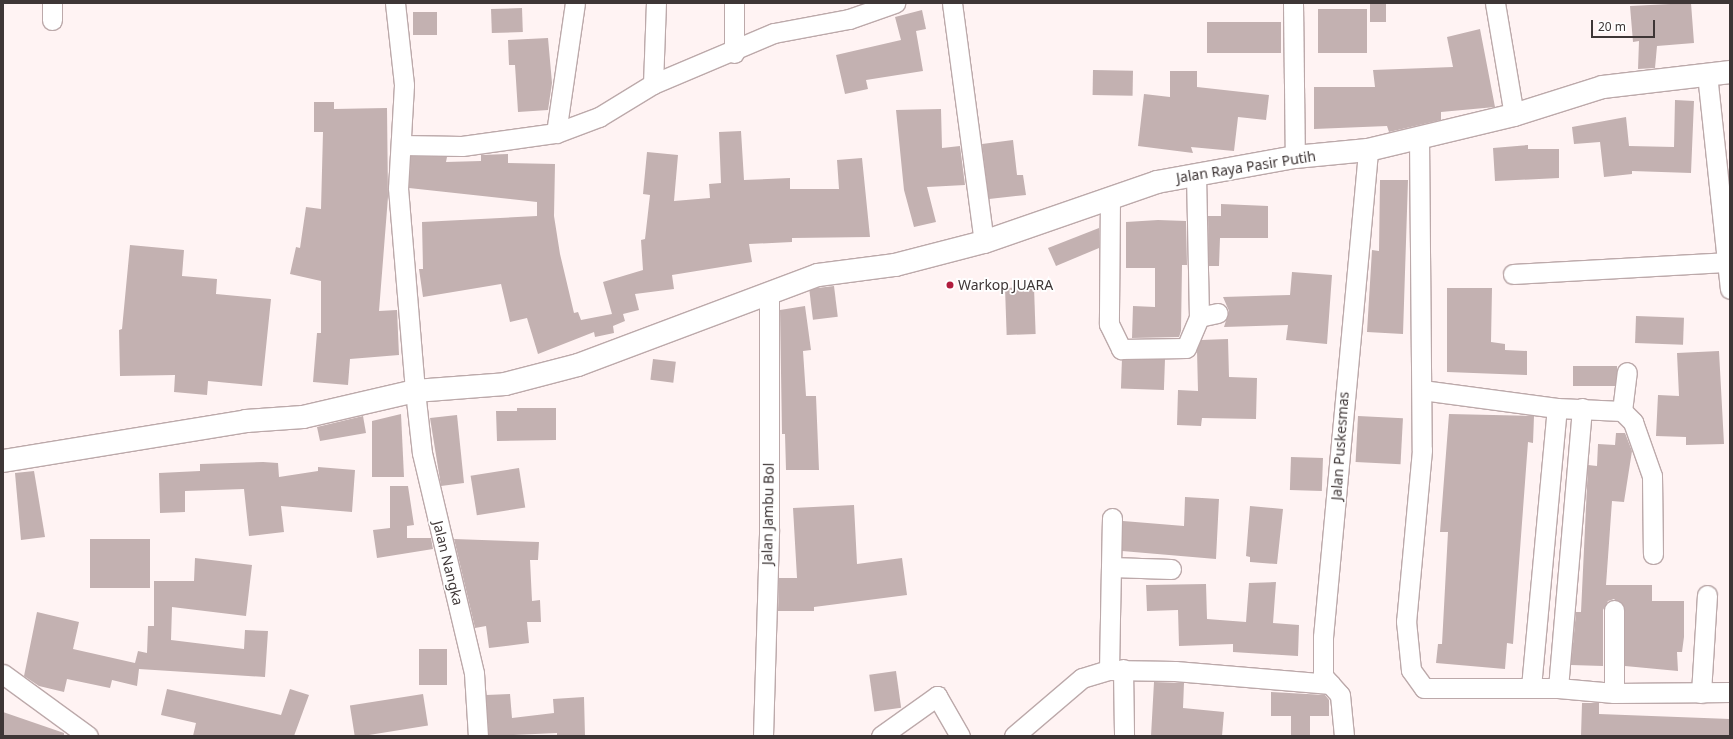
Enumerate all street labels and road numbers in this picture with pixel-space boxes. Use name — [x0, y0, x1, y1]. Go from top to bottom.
street label: Jalan Raya Pasir Putih — [1175, 148, 1317, 186]
street label: Jalan Puskesmas — [1328, 391, 1352, 501]
street label: Jalan Jambu Bol — [759, 463, 777, 565]
street label: Jalan Nangka — [429, 519, 467, 607]

